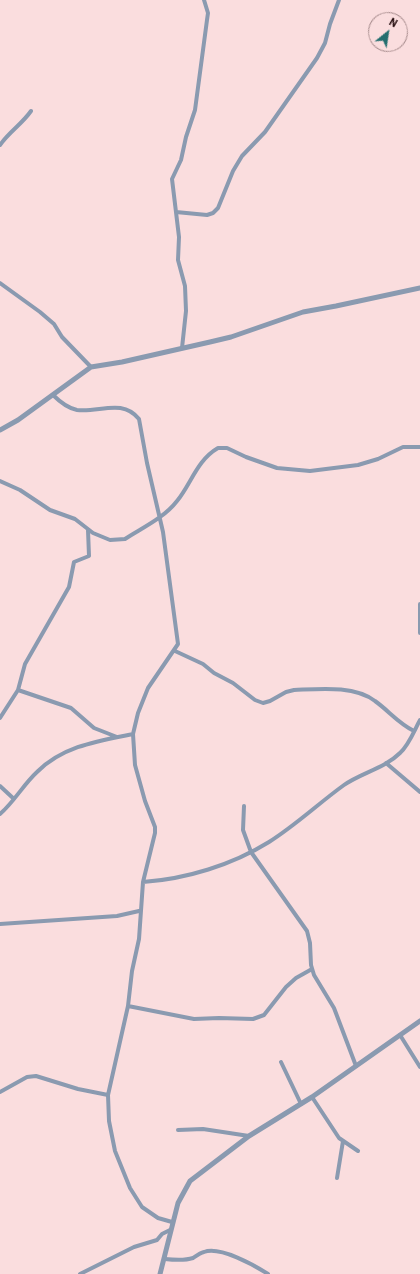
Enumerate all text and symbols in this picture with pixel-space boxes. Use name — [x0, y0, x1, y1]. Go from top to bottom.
north arrow — [368, 12, 408, 52]
text: N — [387, 15, 400, 29]

